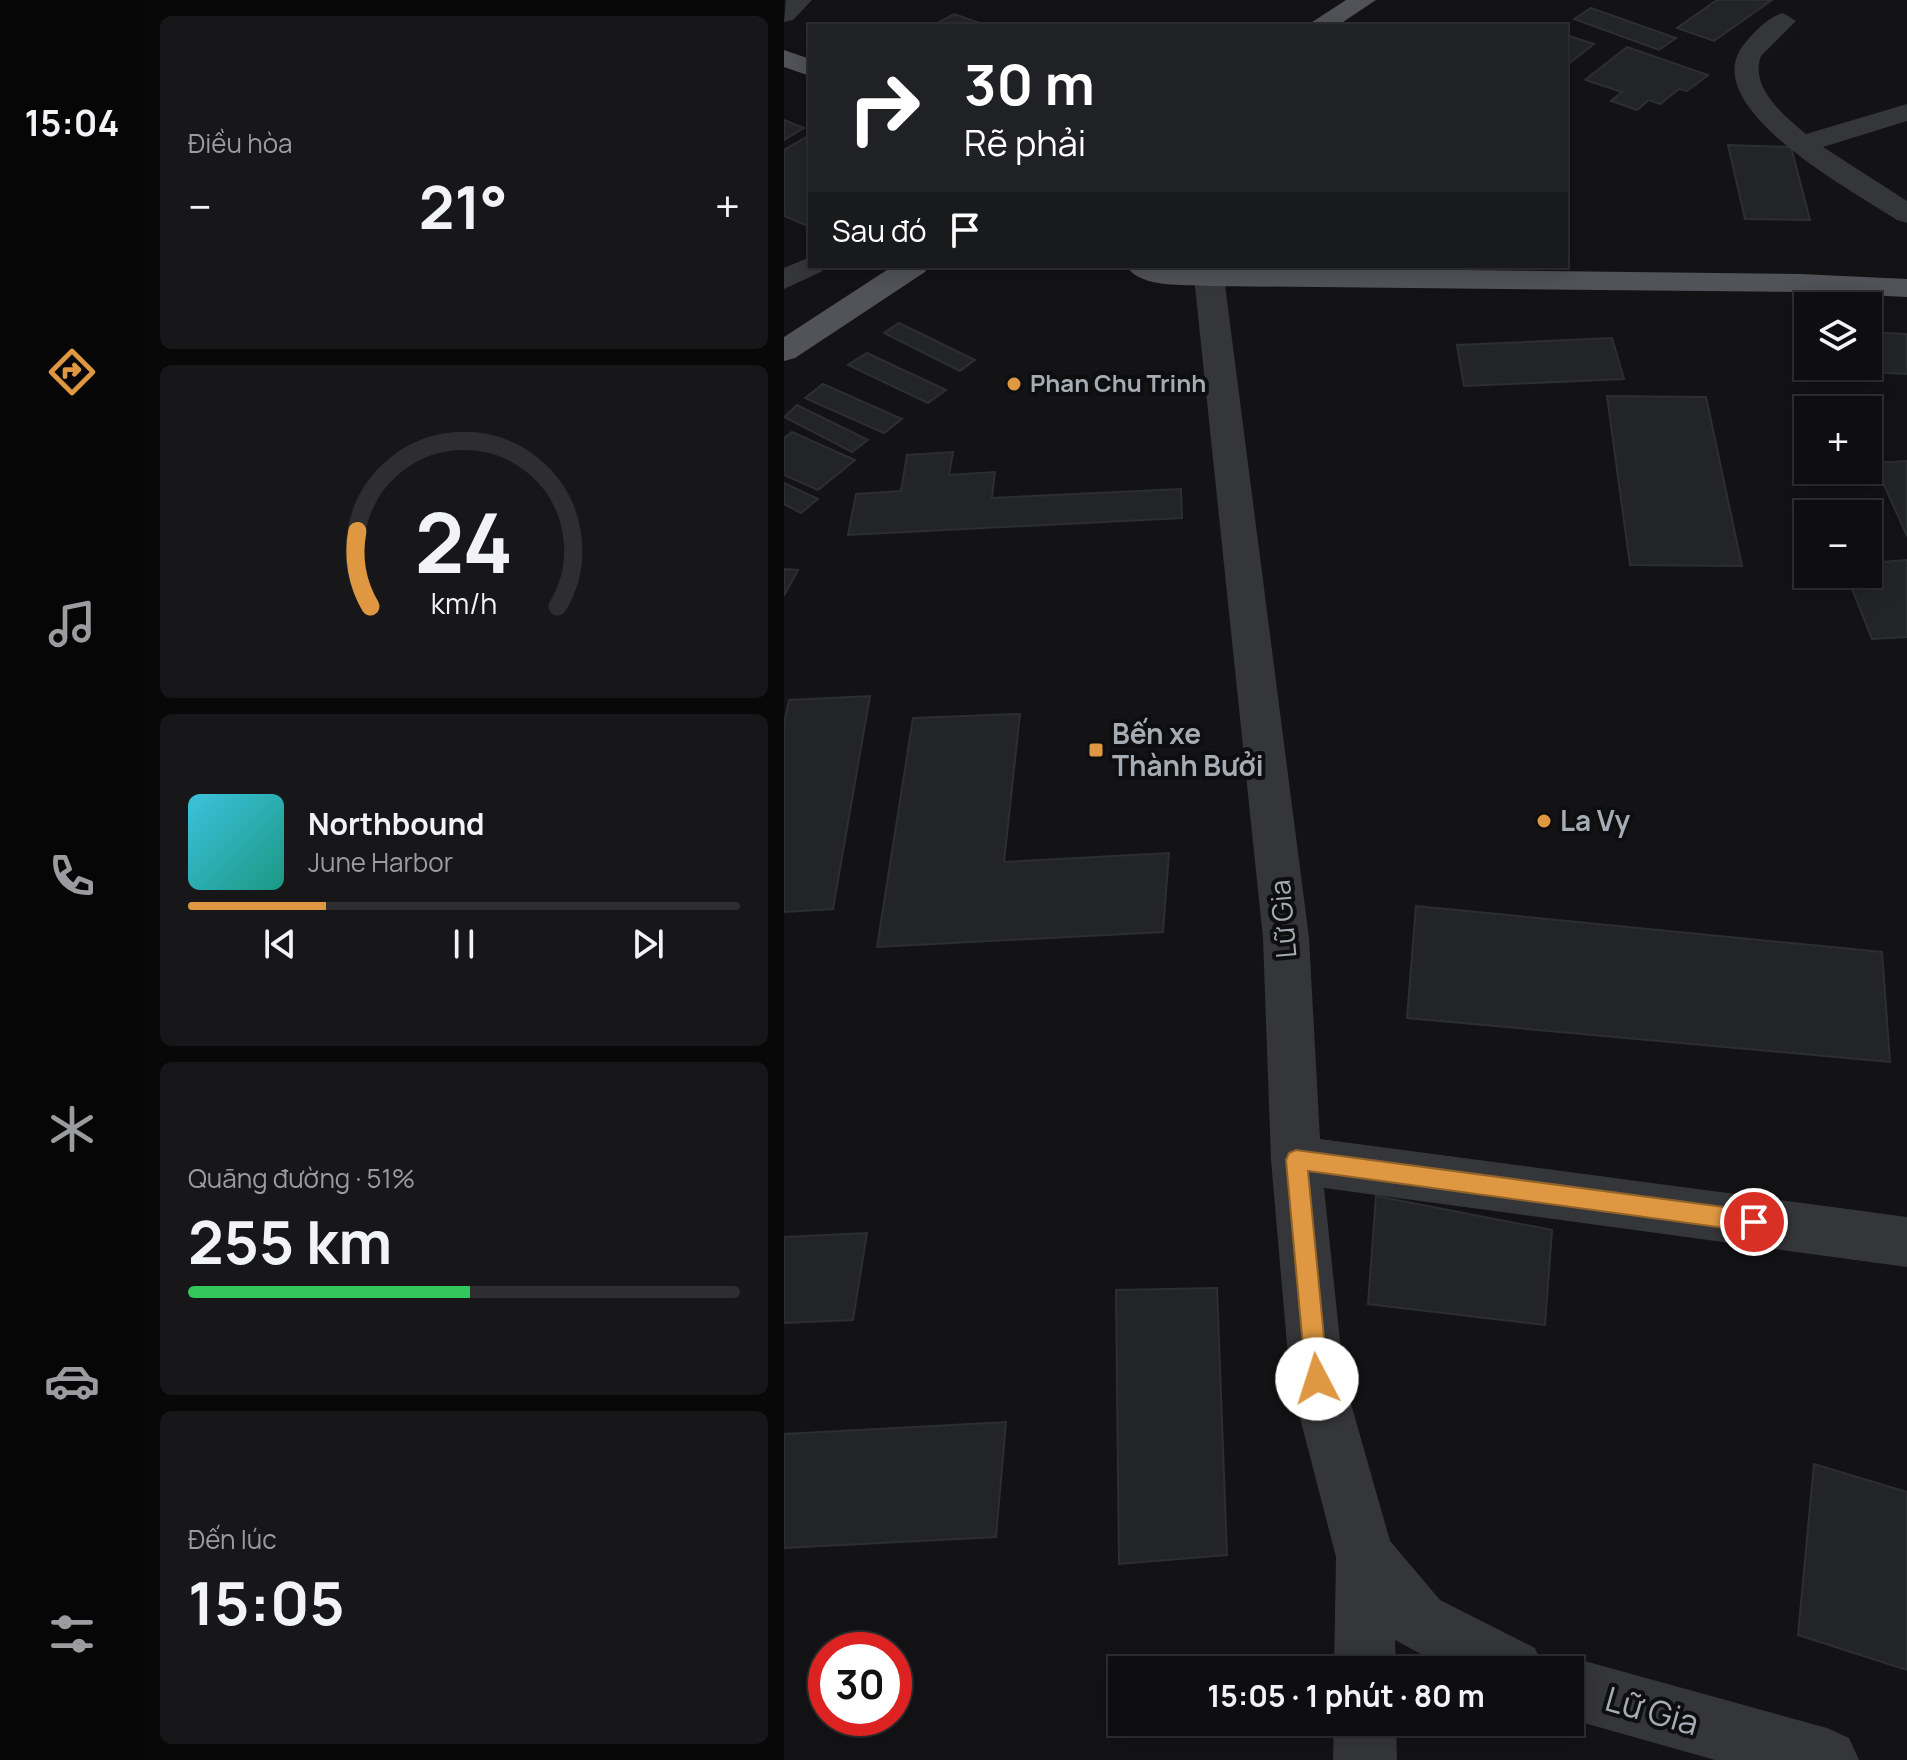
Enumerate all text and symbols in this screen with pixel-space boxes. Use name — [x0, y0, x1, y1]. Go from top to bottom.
text: 30 m — [964, 45, 1095, 122]
icon: right — [832, 56, 936, 160]
text: 15:04 — [25, 98, 119, 147]
text: Rẽ phải — [964, 118, 1086, 167]
text: Điều hòa — [188, 125, 292, 161]
text: 21° — [419, 165, 508, 247]
text: − — [188, 176, 212, 236]
text: + — [715, 176, 740, 236]
icon: arrive — [943, 208, 987, 252]
text: Sau đó — [832, 210, 927, 251]
map controls — [1794, 292, 1882, 588]
button: layers — [1794, 292, 1882, 380]
icon: directions — [44, 344, 100, 400]
place label: Phan Chu Trinh — [1030, 366, 1206, 399]
marker: Phan Chu Trinh — [1005, 375, 1023, 393]
button: + — [1794, 396, 1882, 484]
text: 24 — [415, 484, 513, 598]
button: − — [1794, 500, 1882, 588]
text: km/h — [431, 584, 497, 623]
icon: music — [44, 596, 100, 652]
place label: Bến xe Thành Bưởi — [1112, 714, 1264, 784]
marker: Bến xe Thành Bưởi — [1087, 741, 1105, 759]
place label: La Vy — [1560, 801, 1631, 839]
text: Northbound — [308, 803, 485, 844]
marker: La Vy — [1535, 812, 1553, 830]
text: June Harbor — [308, 844, 453, 880]
icon: phone — [44, 848, 100, 904]
street label: Lữ Gia — [1260, 878, 1304, 960]
icon: previous — [258, 922, 302, 966]
icon: pause — [442, 922, 486, 966]
icon: next — [626, 922, 670, 966]
icon: climate — [44, 1101, 100, 1157]
text: Quãng đường · 51% — [188, 1160, 415, 1196]
pin — [1720, 1188, 1788, 1256]
text: 255 km — [188, 1200, 392, 1282]
icon: arrive — [1732, 1200, 1776, 1244]
position arrow — [1275, 1337, 1359, 1421]
icon: car — [44, 1353, 100, 1409]
text: Đến lúc — [188, 1521, 277, 1557]
text: 15:05 — [188, 1561, 345, 1643]
icon: filters — [44, 1606, 100, 1662]
speed limit sign: 30 — [808, 1632, 912, 1736]
text: 15:05 · 1 phút · 80 m — [1207, 1675, 1485, 1716]
street label: Lữ Gia — [1600, 1675, 1704, 1745]

